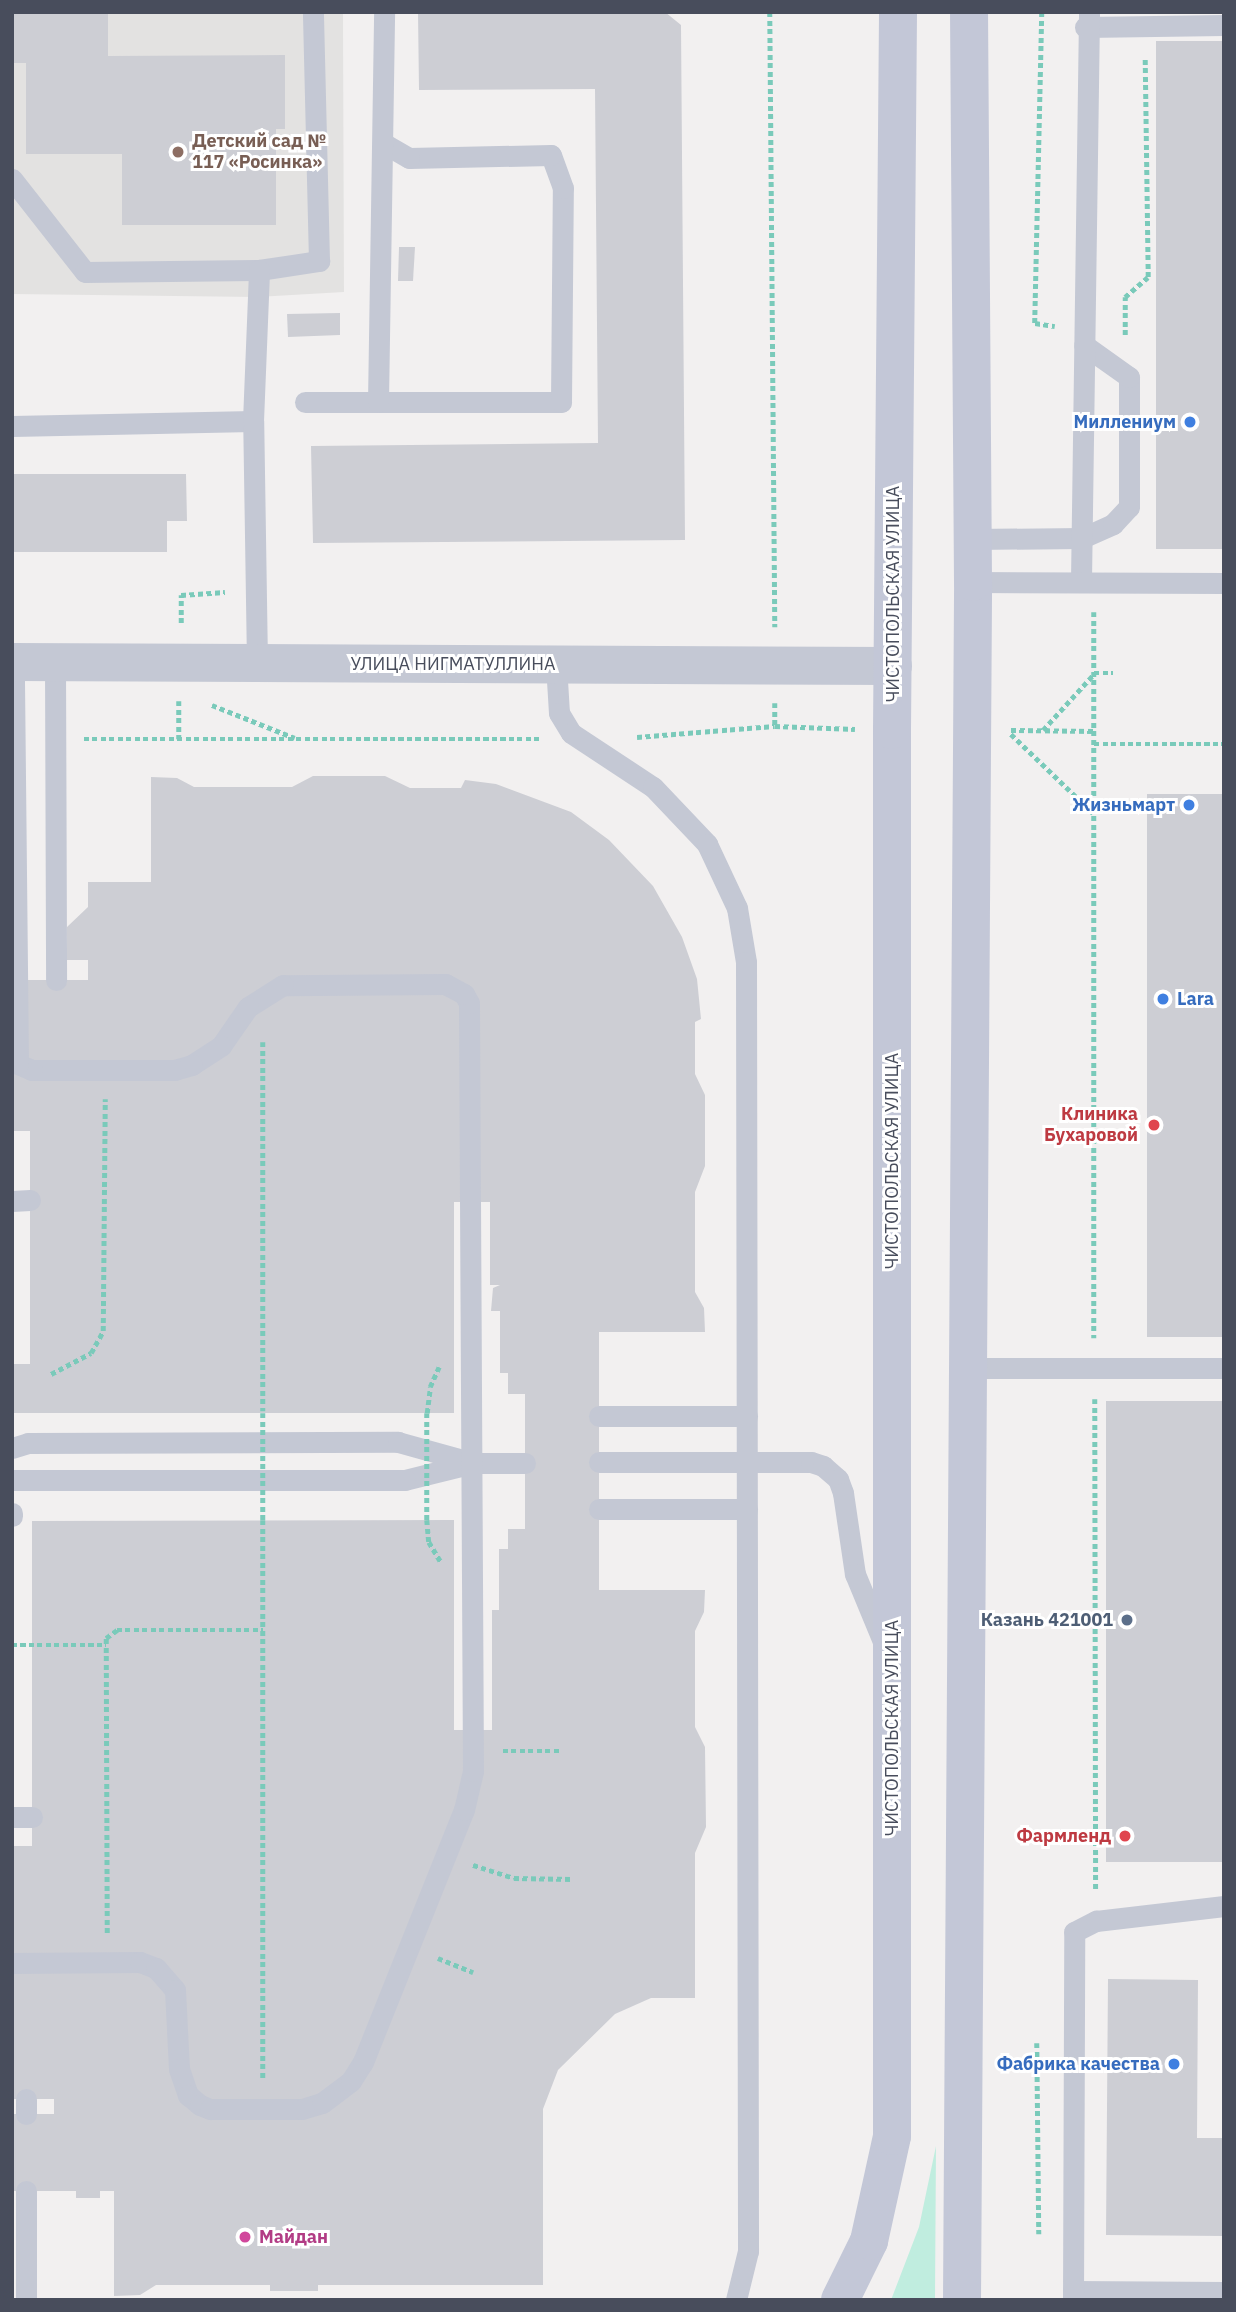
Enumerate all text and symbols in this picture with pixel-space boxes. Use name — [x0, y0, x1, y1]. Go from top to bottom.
place label: Детский сад № 117 «Росинка» — [192, 131, 326, 174]
marker: Детский сад № 117 «Росинка» — [170, 144, 186, 160]
place label: Миллениум — [1073, 411, 1176, 433]
marker: Миллениум — [1182, 414, 1198, 430]
street label: ЧИСТОПОЛЬСКАЯ УЛИЦА — [882, 486, 904, 702]
street label: УЛИЦА НИГМАТУЛЛИНА — [350, 653, 556, 675]
place label: Жизньмарт — [1072, 794, 1175, 816]
marker: Жизньмарт — [1181, 797, 1197, 813]
place label: Lara — [1177, 988, 1214, 1010]
marker: Lara — [1155, 991, 1171, 1007]
street label: ЧИСТОПОЛЬСКАЯ УЛИЦА — [881, 1053, 903, 1269]
place label: Клиника Бухаровой — [1044, 1104, 1138, 1146]
marker: Клиника Бухаровой — [1144, 1115, 1164, 1135]
place label: Казань 421001 — [981, 1609, 1113, 1631]
marker: Казань 421001 — [1119, 1612, 1135, 1628]
street label: ЧИСТОПОЛЬСКАЯ УЛИЦА — [881, 1620, 903, 1836]
place label: Фармленд — [1017, 1825, 1111, 1847]
marker: Фармленд — [1117, 1828, 1133, 1844]
place label: Фабрика качества — [997, 2053, 1160, 2075]
marker: Фабрика качества — [1166, 2056, 1182, 2072]
place label: Майдан — [259, 2226, 328, 2248]
marker: Майдан — [237, 2229, 253, 2245]

